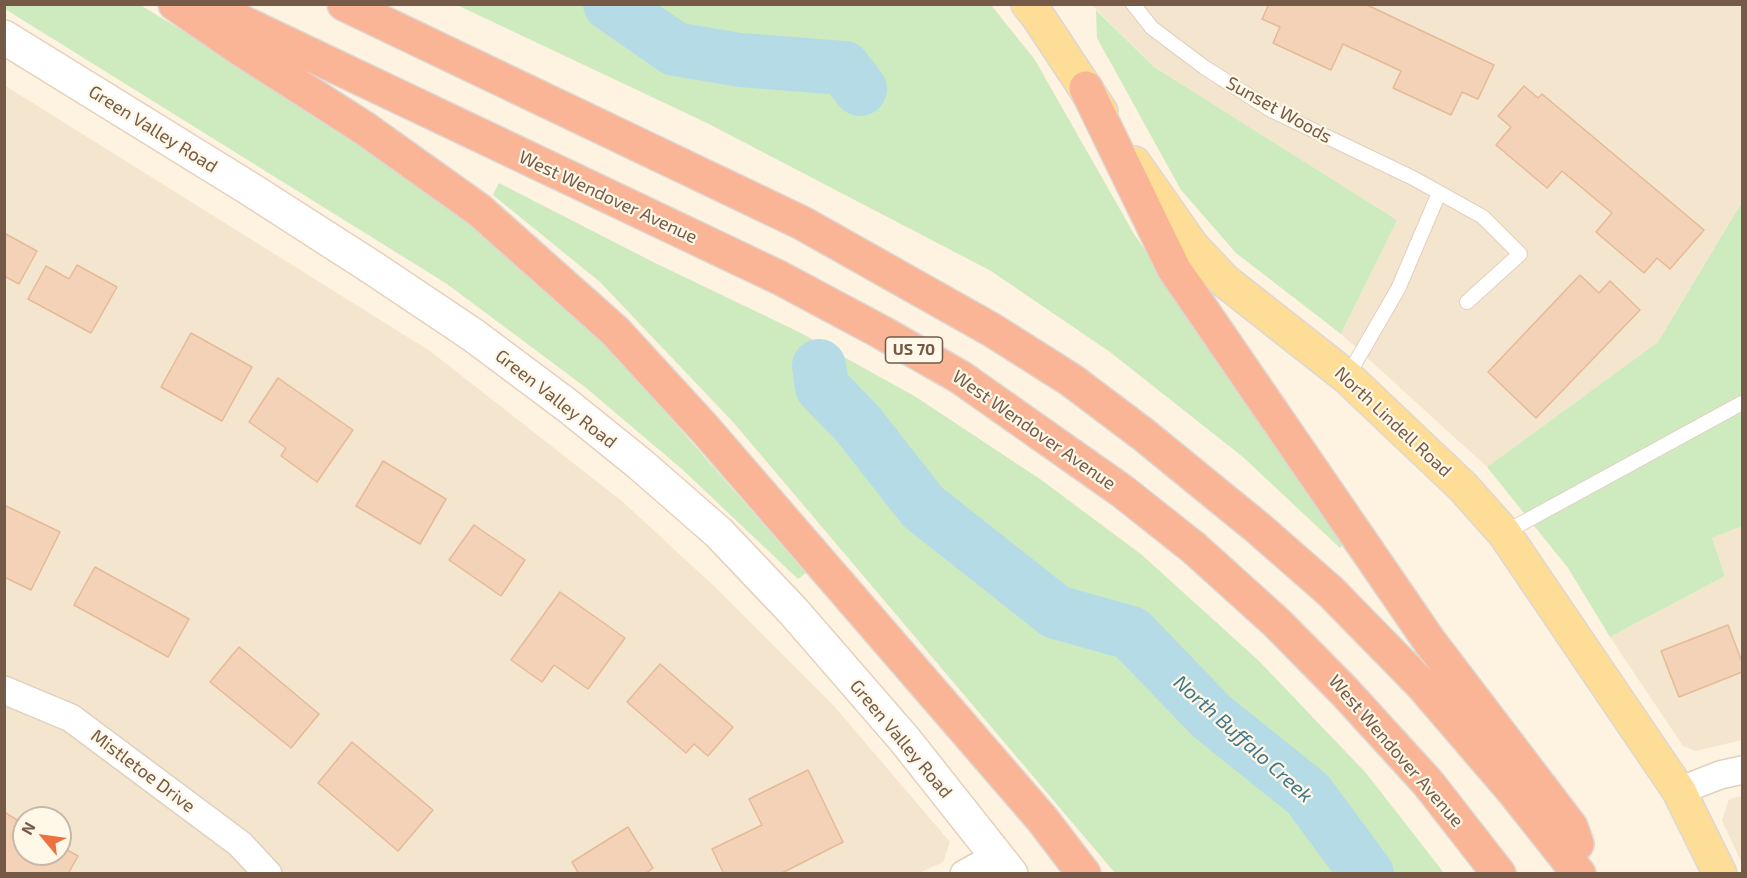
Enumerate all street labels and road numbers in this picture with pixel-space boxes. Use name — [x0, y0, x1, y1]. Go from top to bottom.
street label: Sunset Woods — [1223, 72, 1335, 148]
street label: Green Valley Road — [85, 81, 221, 177]
street label: West Wendover Avenue — [515, 146, 701, 248]
road number: US 70 — [886, 337, 942, 363]
street label: Green Valley Road — [491, 345, 621, 453]
street label: North Lindell Road — [1330, 362, 1456, 482]
street label: West Wendover Avenue — [948, 365, 1120, 495]
street label: West Wendover Avenue — [1324, 671, 1468, 831]
street label: Green Valley Road — [845, 675, 957, 803]
street label: Mistletoe Drive — [87, 725, 199, 817]

